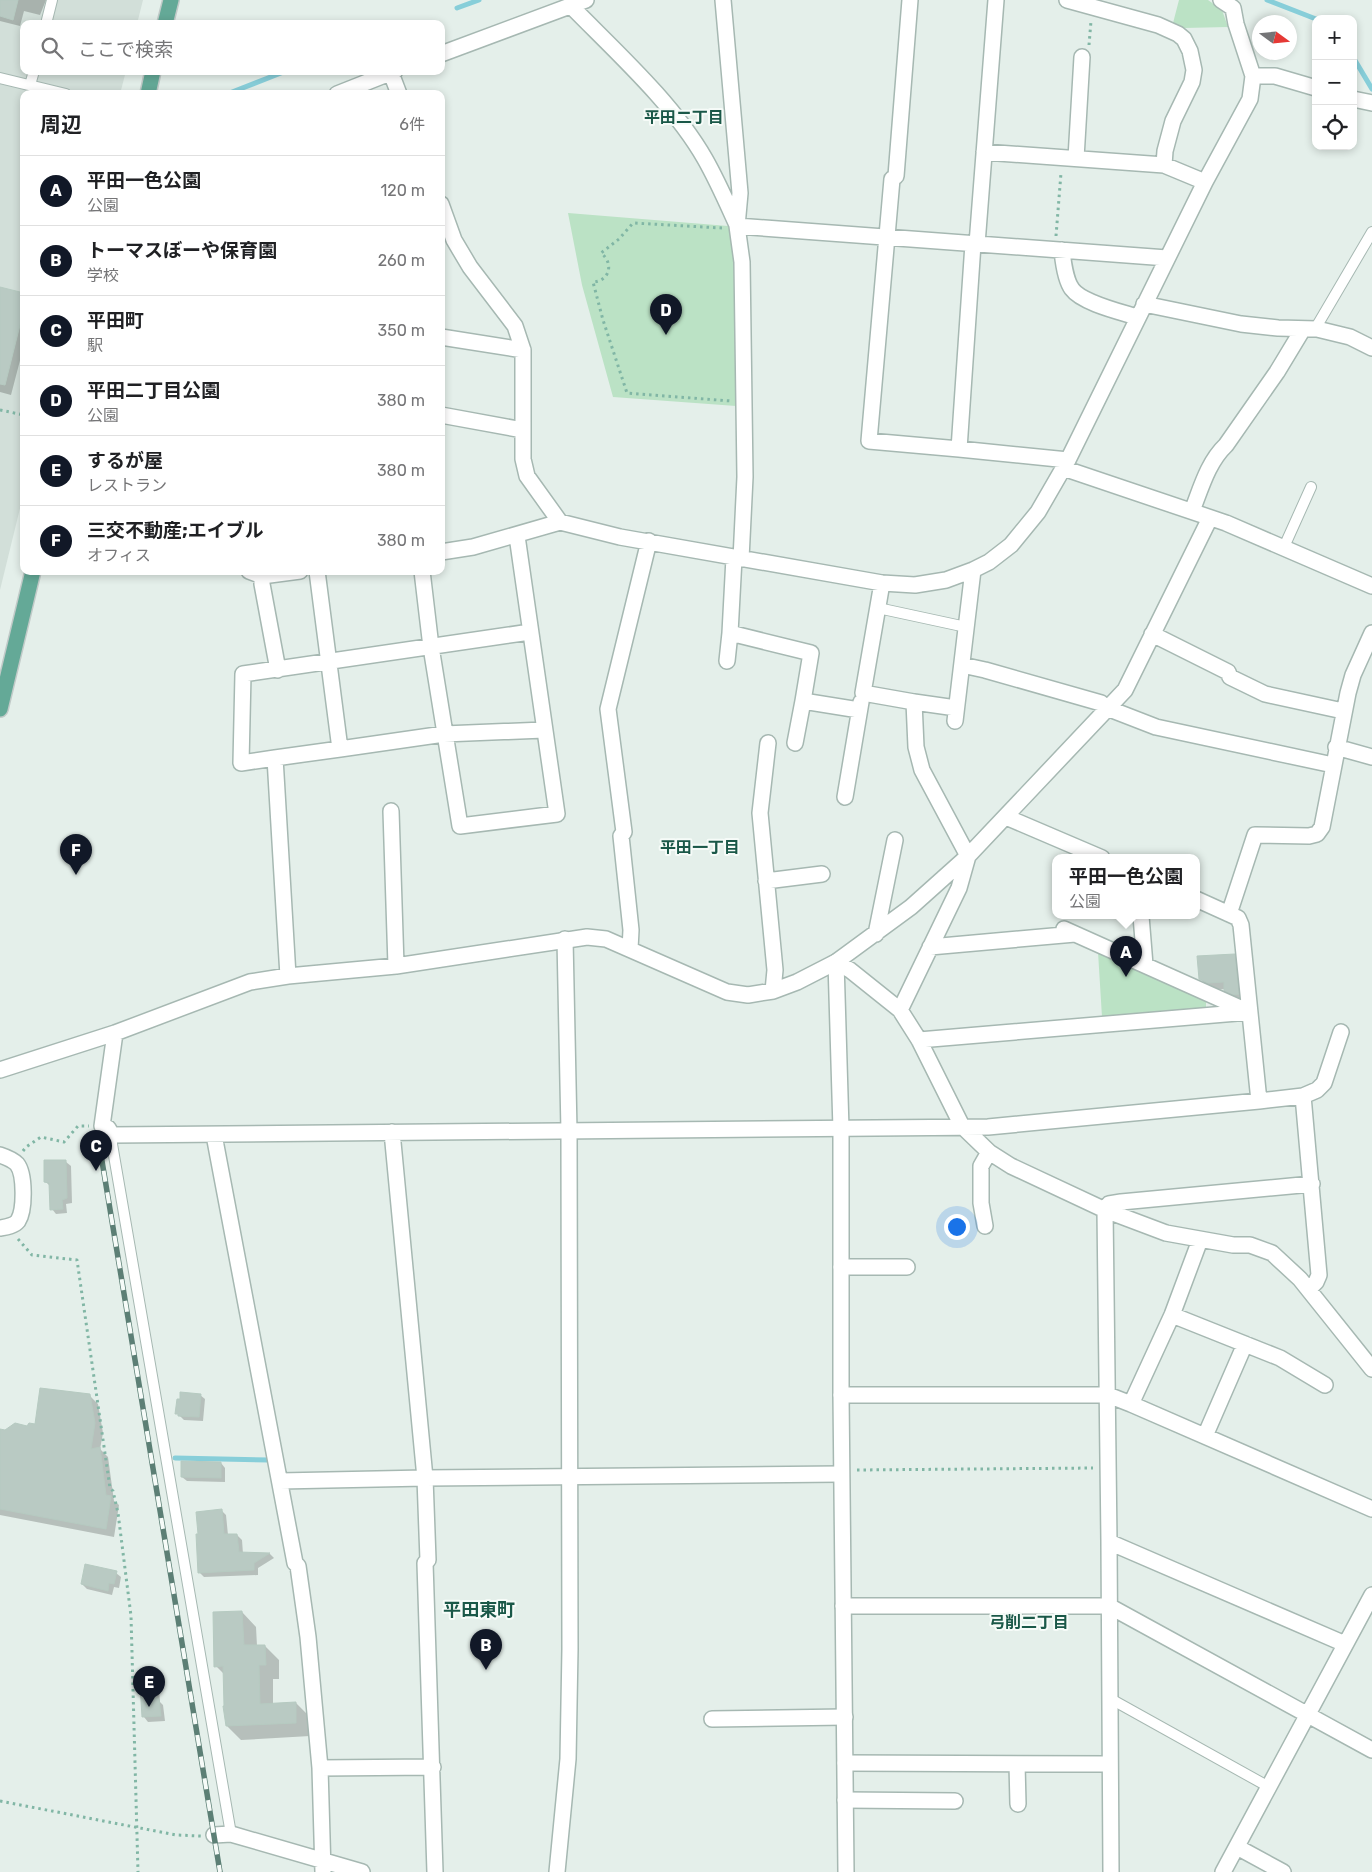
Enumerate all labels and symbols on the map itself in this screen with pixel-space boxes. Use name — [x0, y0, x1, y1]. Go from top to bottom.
north arrow — [1252, 15, 1297, 60]
district label: 平田二丁目 — [644, 108, 724, 127]
pin: D — [650, 294, 682, 335]
pin: F — [60, 834, 92, 875]
district label: 平田一丁目 — [660, 838, 740, 857]
pin: A — [1110, 936, 1142, 977]
pin: C — [80, 1130, 112, 1171]
your location — [944, 1214, 970, 1240]
district label: 平田東町 — [443, 1599, 515, 1621]
district label: 弓削二丁目 — [989, 1613, 1069, 1632]
pin: B — [470, 1629, 502, 1670]
pin: E — [133, 1666, 165, 1707]

